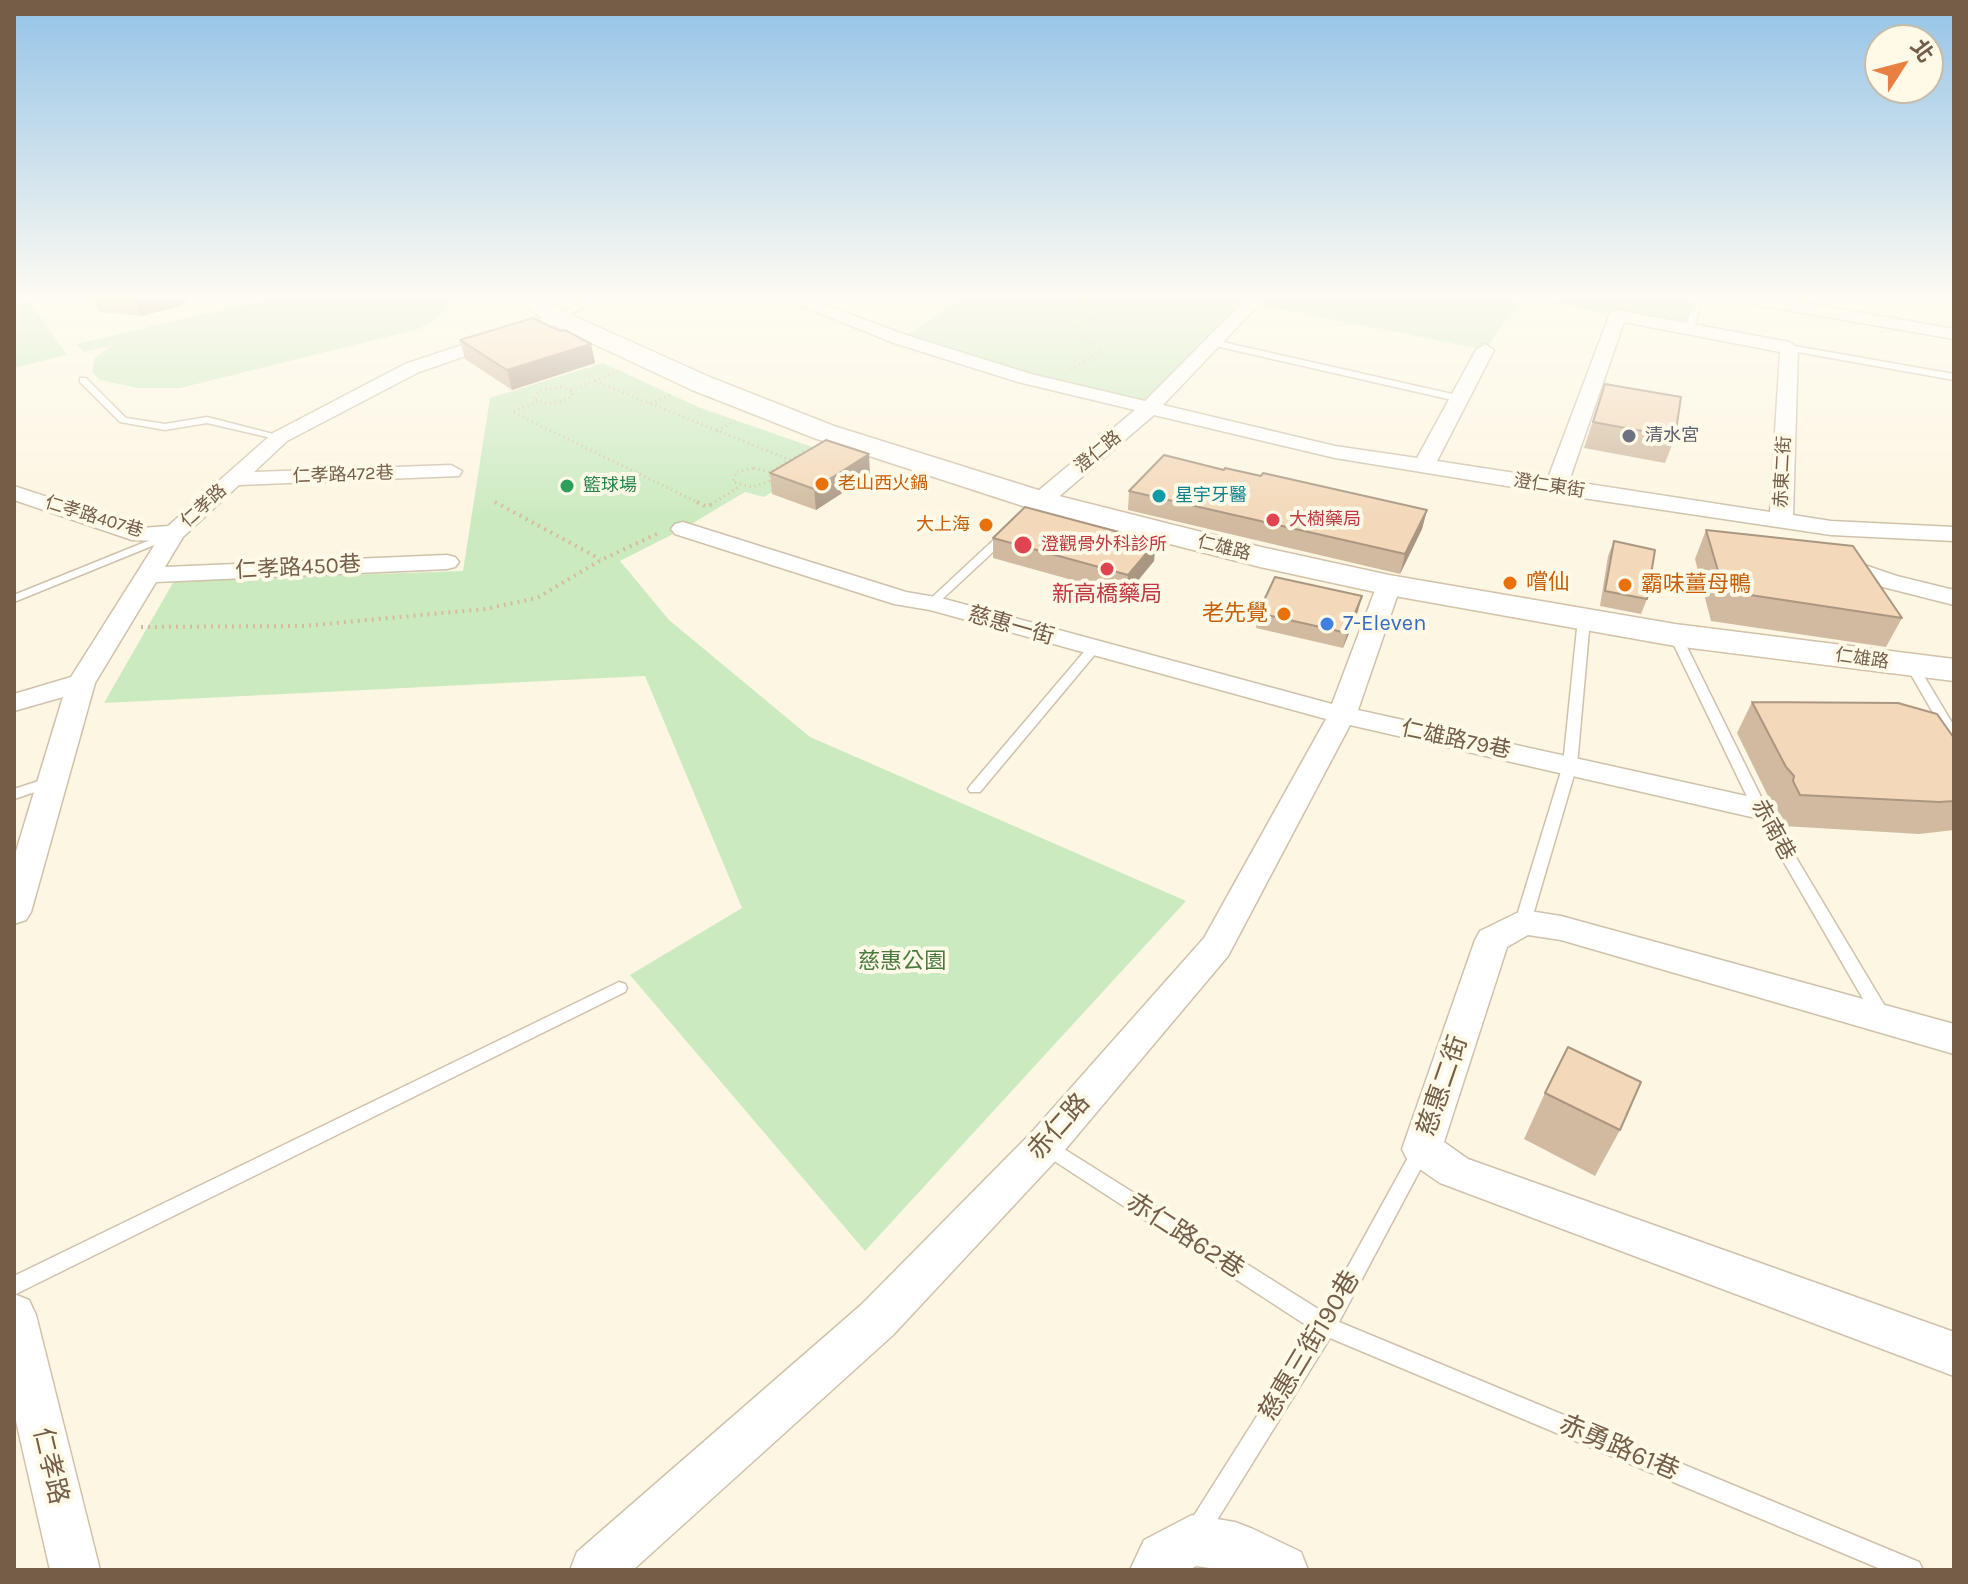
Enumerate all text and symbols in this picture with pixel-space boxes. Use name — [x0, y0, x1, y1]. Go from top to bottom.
north arrow — [1864, 24, 1944, 104]
text: 北 — [1905, 35, 1939, 68]
place label: 清水宮 — [1645, 425, 1699, 447]
street label: 澄仁路 — [1070, 426, 1126, 478]
marker: 清水宮 — [1620, 427, 1638, 445]
street label: 赤東二街 — [1770, 435, 1796, 509]
street label: 仁孝路472巷 — [292, 462, 394, 488]
street label: 澄仁東街 — [1512, 470, 1586, 502]
place label: 老山西火鍋 — [838, 473, 928, 495]
place label: 籃球場 — [583, 475, 637, 497]
marker: 老山西火鍋 — [813, 475, 831, 493]
marker: 籃球場 — [558, 477, 576, 495]
street label: 仁孝路 — [177, 480, 231, 532]
place label: 星宇牙醫 — [1175, 485, 1247, 507]
marker: 星宇牙醫 — [1150, 487, 1168, 505]
street label: 仁孝路407巷 — [42, 492, 146, 542]
place label: 大樹藥局 — [1289, 509, 1361, 531]
marker: 大樹藥局 — [1264, 511, 1282, 529]
place label: 大上海 — [916, 514, 970, 536]
marker: 大上海 — [977, 516, 995, 534]
street label: 仁雄路 — [1195, 531, 1253, 565]
marker: 澄觀骨外科診所 — [1012, 534, 1034, 556]
place label: 澄觀骨外科診所 — [1041, 534, 1167, 556]
street label: 仁孝路450巷 — [235, 552, 361, 584]
marker: 新高橋藥局 — [1098, 560, 1116, 578]
place label: 嚐仙 — [1526, 570, 1570, 596]
place label: 霸味薑母鴨 — [1641, 572, 1751, 598]
marker: 嚐仙 — [1501, 574, 1519, 592]
marker: 霸味薑母鴨 — [1616, 576, 1634, 594]
place label: 新高橋藥局 — [1052, 582, 1162, 608]
street label: 慈惠一街 — [965, 601, 1057, 651]
place label: 老先覺 — [1202, 601, 1268, 627]
marker: 老先覺 — [1275, 605, 1293, 623]
place label: 7-Eleven — [1343, 611, 1426, 637]
marker: 7-Eleven — [1318, 615, 1336, 633]
street label: 仁雄路 — [1834, 645, 1890, 673]
street label: 仁雄路79巷 — [1399, 716, 1513, 764]
street label: 赤南巷 — [1745, 795, 1801, 865]
park label: 慈惠公園 — [858, 949, 946, 975]
street label: 慈惠二街 — [1411, 1032, 1475, 1140]
street label: 赤仁路 — [1021, 1088, 1097, 1166]
street label: 赤仁路62巷 — [1120, 1186, 1250, 1286]
street label: 慈惠三街190巷 — [1253, 1265, 1367, 1427]
street label: 赤勇路61巷 — [1554, 1409, 1684, 1487]
street label: 仁孝路 — [26, 1424, 74, 1508]

